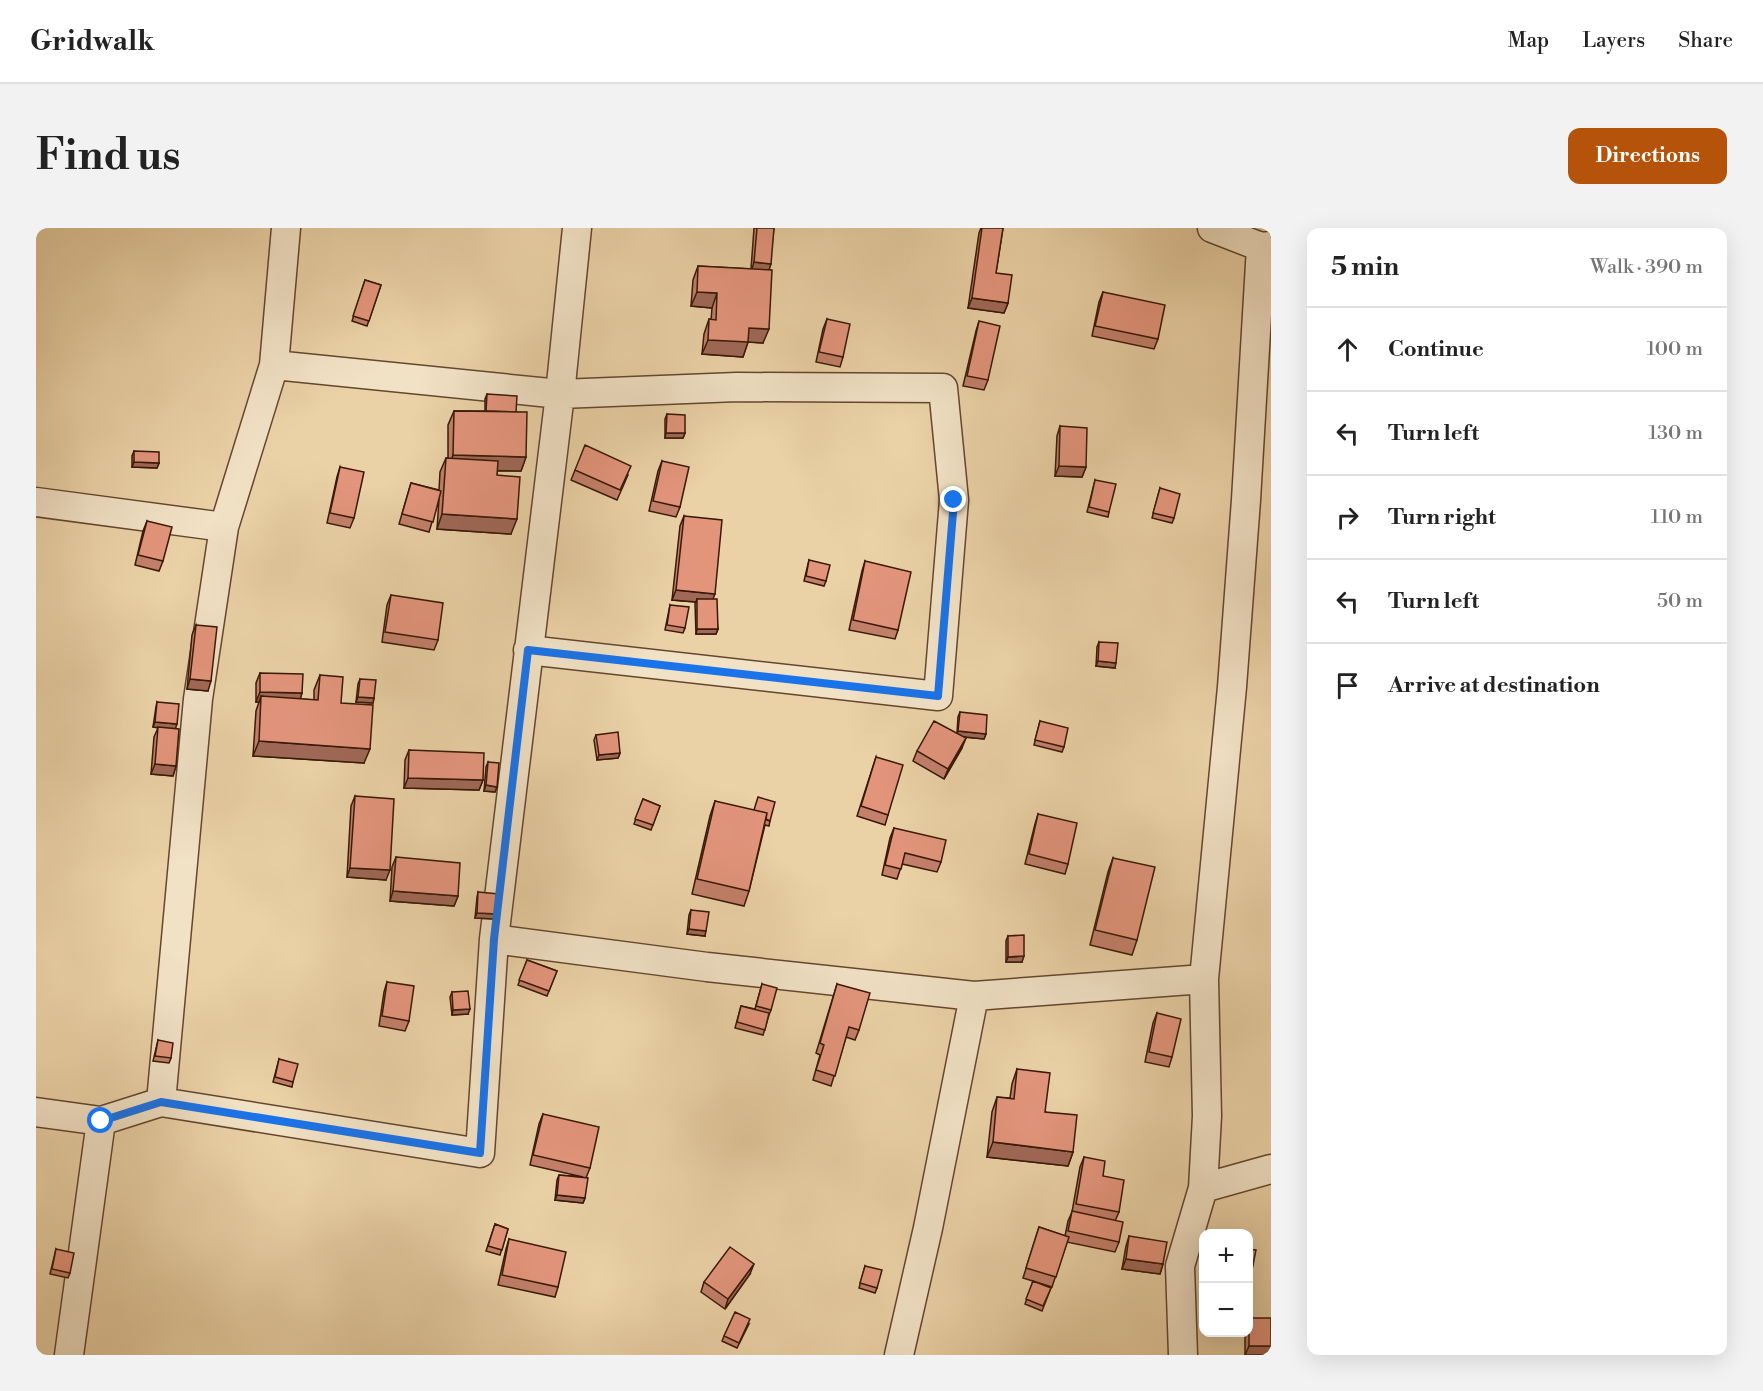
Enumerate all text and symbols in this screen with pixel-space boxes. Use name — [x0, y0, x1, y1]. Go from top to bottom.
text: Gridwalk — [30, 24, 154, 59]
text: Map — [1508, 28, 1549, 54]
text: Layers — [1582, 28, 1645, 54]
text: Share — [1678, 28, 1733, 54]
button: Directions — [1568, 128, 1727, 184]
text: Find us — [36, 130, 180, 183]
text: 5 min — [1331, 251, 1399, 283]
text: Walk · 390 m — [1590, 255, 1703, 280]
icon: ahead — [1331, 333, 1364, 366]
text: Continue — [1388, 336, 1484, 363]
text: 100 m — [1647, 337, 1703, 362]
icon: left — [1331, 417, 1364, 450]
text: Turn left — [1388, 420, 1479, 447]
text: 130 m — [1648, 421, 1703, 446]
route end — [940, 486, 966, 512]
icon: right — [1331, 501, 1364, 534]
text: Turn right — [1388, 504, 1496, 531]
text: 110 m — [1651, 505, 1703, 530]
icon: left — [1331, 585, 1364, 618]
text: Turn left — [1388, 588, 1479, 615]
text: 50 m — [1657, 589, 1703, 614]
icon: arrive — [1331, 669, 1364, 702]
text: Arrive at destination — [1388, 672, 1600, 699]
route start — [87, 1107, 113, 1133]
map controls — [1199, 1229, 1253, 1337]
button: + — [1199, 1229, 1253, 1283]
button: − — [1199, 1283, 1253, 1337]

